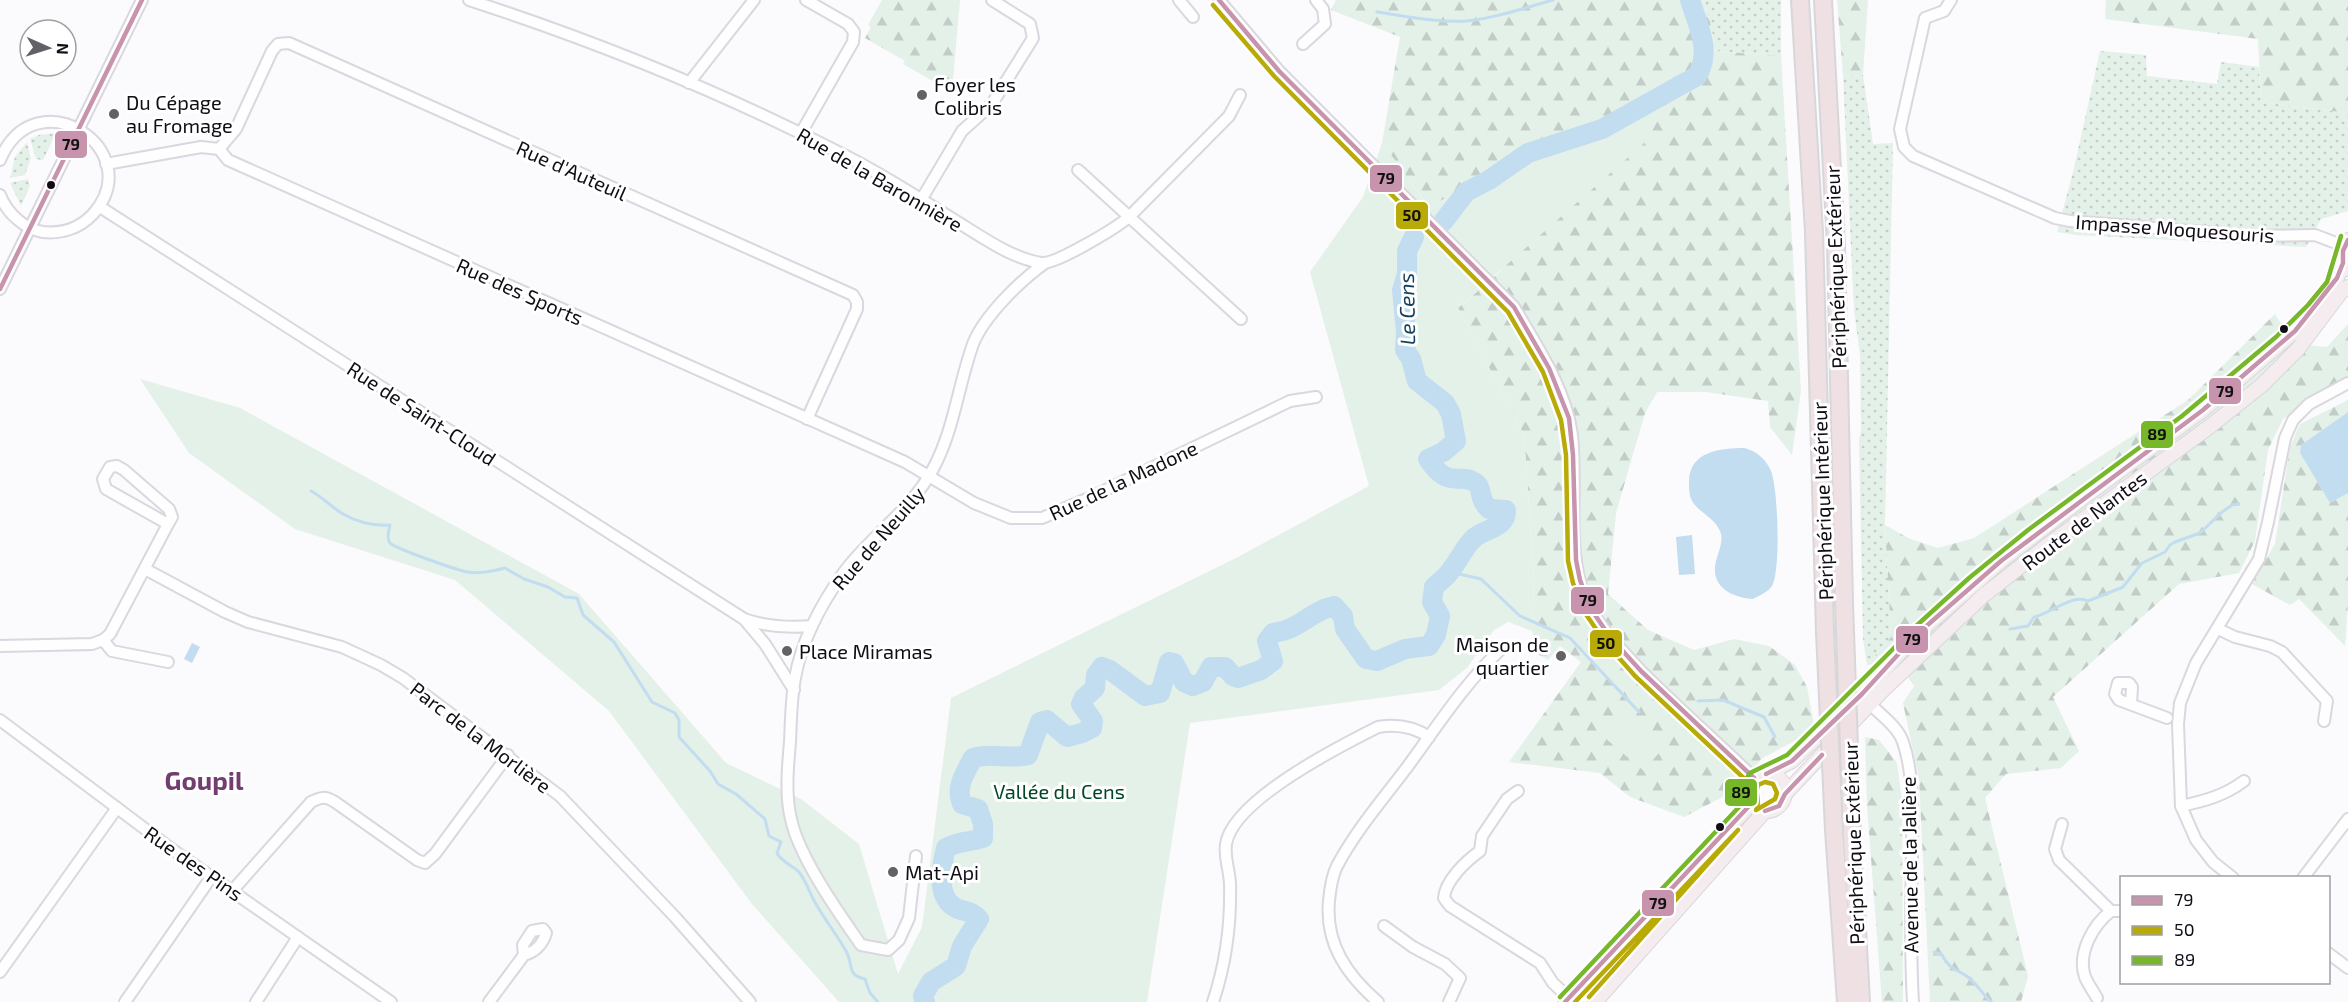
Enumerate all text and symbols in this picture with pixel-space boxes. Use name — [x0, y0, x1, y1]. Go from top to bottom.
north arrow — [18, 18, 78, 78]
text: N — [54, 43, 73, 55]
place label: Foyer les Colibris — [934, 72, 1016, 119]
marker: Foyer les Colibris — [915, 88, 929, 102]
place label: Du Cépage au Fromage — [126, 90, 233, 137]
marker: Du Cépage au Fromage — [107, 107, 121, 121]
street label: Rue de la Baronnière — [793, 122, 967, 236]
line badge: 79 — [54, 130, 88, 159]
text: 79 — [62, 134, 80, 153]
street label: Rue d'Auteuil — [513, 135, 631, 205]
line badge: 79 — [1369, 164, 1403, 193]
street label: Périphérique Extérieur — [1819, 165, 1851, 369]
text: 79 — [1377, 168, 1395, 187]
unlabelled marker — [45, 179, 57, 191]
line badge: 50 — [1395, 201, 1429, 230]
text: 50 — [1403, 205, 1421, 224]
street label: Impasse Moquesouris — [2075, 209, 2275, 247]
street label: Rue des Sports — [453, 252, 587, 330]
water label: Le Cens — [1393, 273, 1419, 345]
unlabelled marker — [2278, 323, 2290, 335]
street label: Rue de Saint-Cloud — [343, 356, 501, 470]
line badge: 79 — [2208, 377, 2242, 405]
text: 79 — [2216, 381, 2234, 400]
street label: Périphérique Intérieur — [1807, 401, 1837, 601]
line badge: 89 — [2140, 420, 2174, 449]
text: 89 — [2147, 424, 2167, 443]
street label: Rue de la Madone — [1045, 435, 1201, 525]
street label: Route de Nantes — [2017, 465, 2151, 575]
street label: Rue de Neuilly — [827, 481, 930, 594]
line badge: 79 — [1570, 586, 1605, 615]
text: 79 — [1579, 590, 1597, 609]
line badge: 79 — [1895, 625, 1929, 654]
line badge: 50 — [1589, 629, 1623, 658]
text: 79 — [1903, 629, 1921, 648]
place label: Maison de quartier — [1456, 632, 1549, 679]
text: 50 — [1597, 633, 1615, 652]
place label: Place Miramas — [799, 639, 933, 663]
marker: Place Miramas — [780, 644, 794, 658]
marker: Maison de quartier — [1554, 649, 1568, 663]
street label: Parc de la Morlière — [406, 676, 556, 798]
street label: Périphérique Extérieur — [1837, 741, 1869, 945]
district label: Goupil — [165, 764, 244, 795]
street label: Avenue de la Jalière — [1895, 776, 1923, 954]
line badge: 89 — [1724, 778, 1758, 807]
park label: Vallée du Cens — [993, 779, 1125, 803]
text: 89 — [1731, 782, 1751, 801]
street label: Rue des Pins — [140, 820, 248, 906]
unlabelled marker — [1714, 821, 1726, 833]
place label: Mat-Api — [905, 860, 979, 884]
marker: Mat-Api — [886, 865, 900, 879]
legend — [2120, 876, 2330, 984]
text: 79 — [2174, 888, 2194, 910]
line badge: 79 — [1641, 889, 1675, 917]
text: 79 — [1649, 893, 1667, 912]
text: 50 — [2174, 918, 2195, 940]
text: 89 — [2174, 948, 2195, 970]

